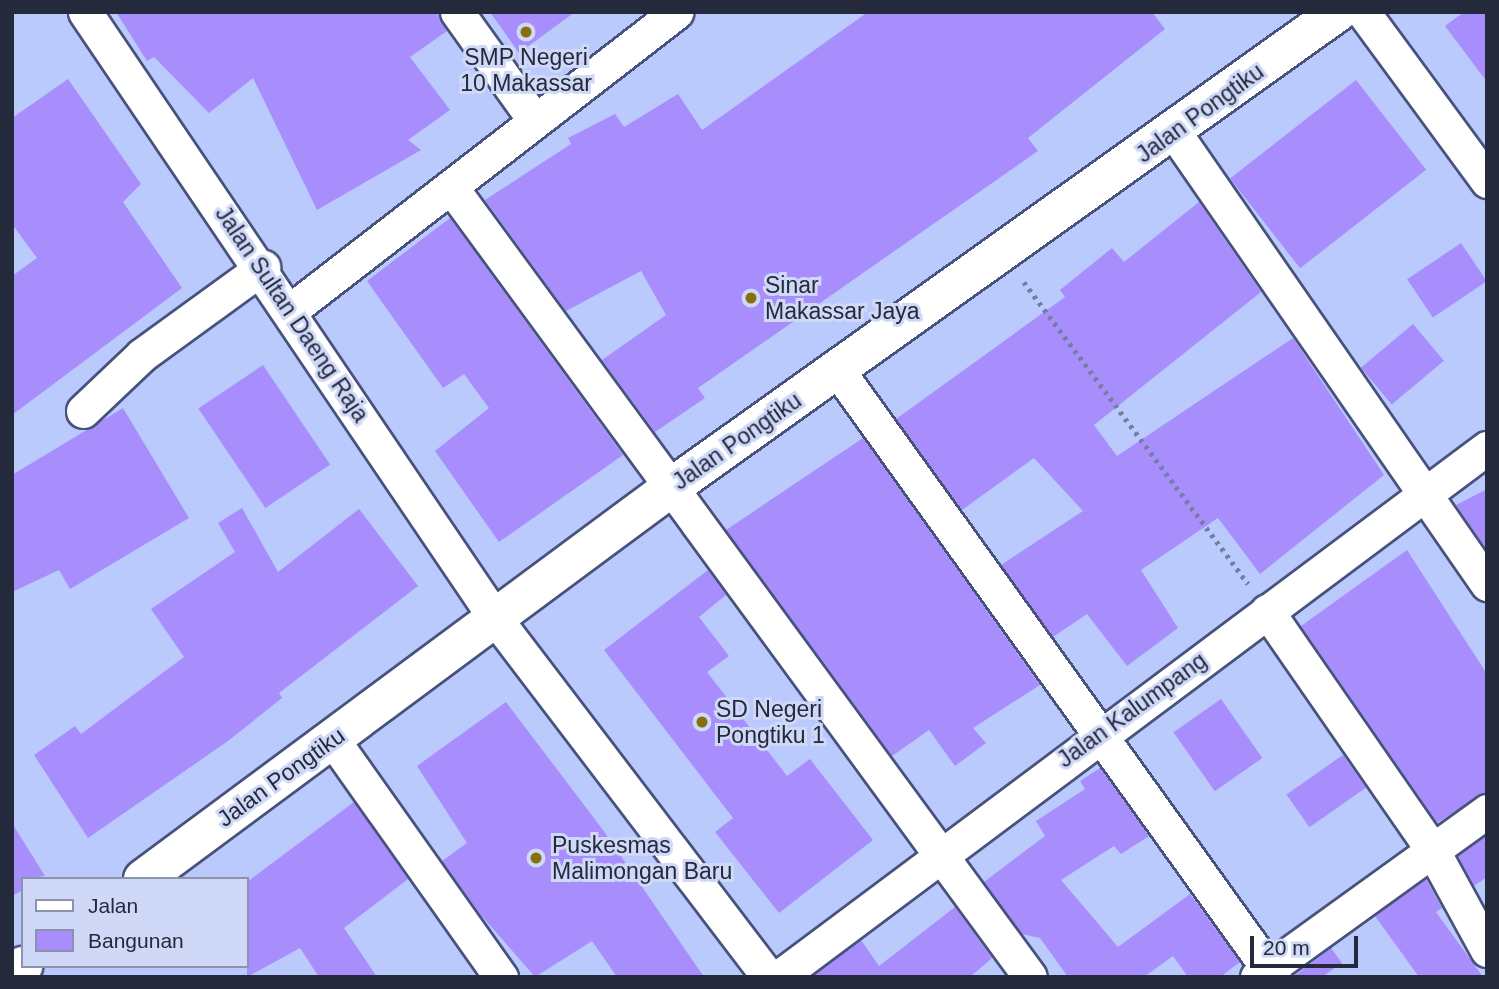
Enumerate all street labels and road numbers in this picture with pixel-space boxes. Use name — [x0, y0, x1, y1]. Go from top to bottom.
street label: Jalan Pongtiku — [1131, 57, 1269, 169]
street label: Jalan Sultan Daeng Raja — [209, 201, 375, 427]
street label: Jalan Pongtiku — [667, 386, 807, 496]
street label: Jalan Kalumpang — [1052, 647, 1212, 773]
street label: Jalan Pongtiku — [212, 721, 350, 833]

